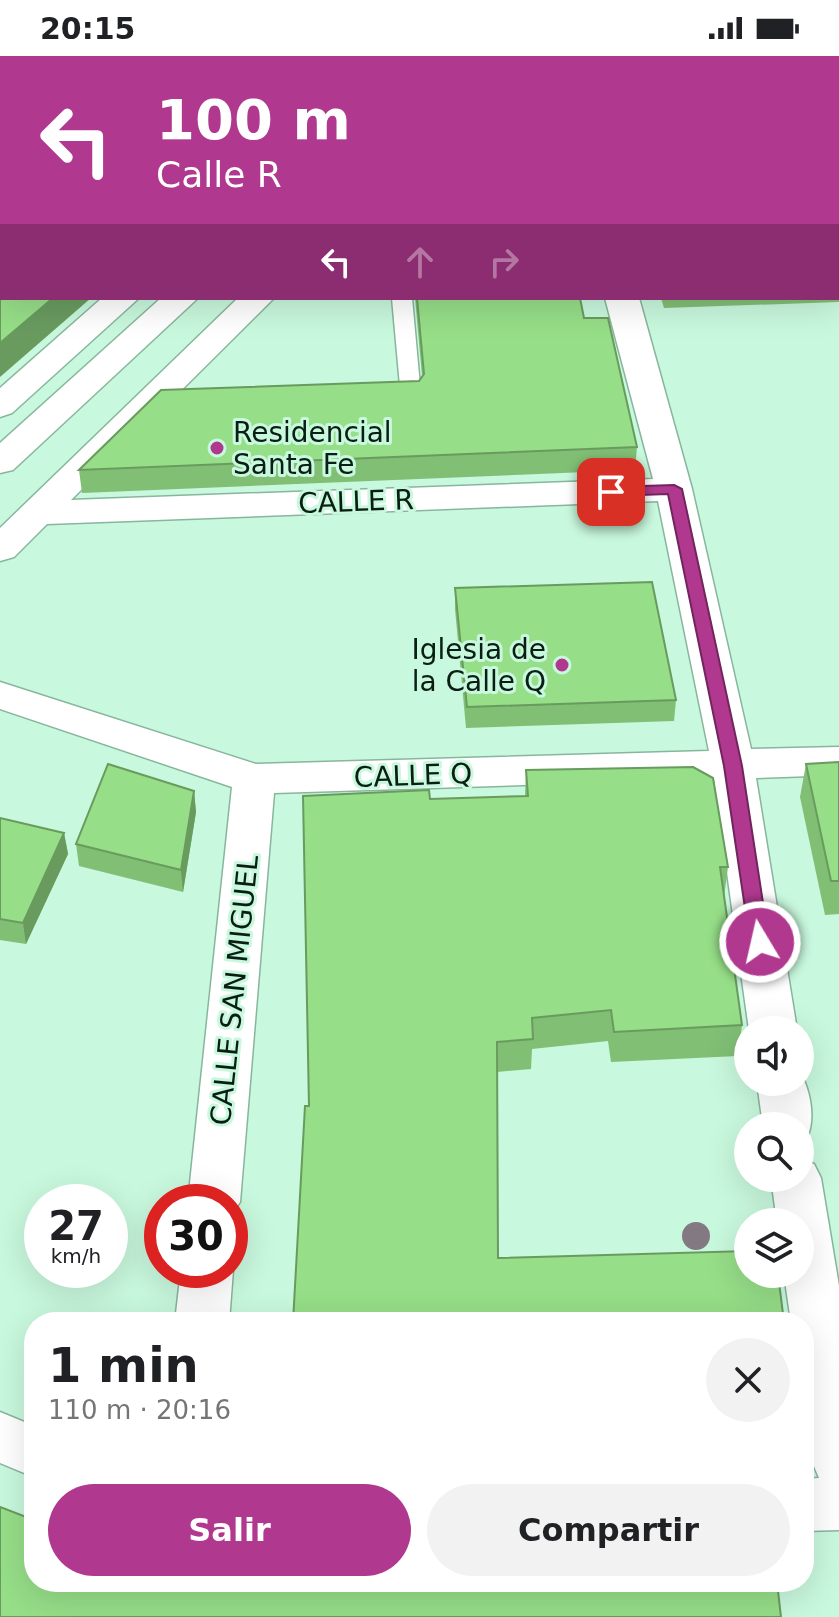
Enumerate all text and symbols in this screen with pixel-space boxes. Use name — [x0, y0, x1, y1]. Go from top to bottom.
text: 20:15 — [40, 11, 136, 46]
text: 100 m — [156, 87, 351, 152]
icon: left — [24, 88, 128, 192]
text: Calle R — [156, 154, 282, 195]
icon: left — [314, 240, 358, 284]
icon: ahead — [398, 240, 442, 284]
icon: right — [482, 240, 526, 284]
place label: Residencial Santa Fe — [233, 416, 392, 481]
marker: Residencial Santa Fe — [208, 439, 226, 457]
pin — [577, 458, 645, 526]
icon: arrive — [589, 470, 633, 514]
street label: CALLE R — [298, 483, 415, 520]
place label: Iglesia de la Calle Q — [412, 633, 546, 698]
marker: Iglesia de la Calle Q — [553, 656, 571, 674]
street label: CALLE Q — [353, 757, 473, 794]
street label: CALLE SAN MIGUEL — [204, 853, 265, 1127]
position arrow — [718, 900, 802, 984]
map controls — [734, 1016, 814, 1288]
button: sound — [734, 1016, 814, 1096]
button: search — [734, 1112, 814, 1192]
speed limit sign: 30 — [144, 1184, 248, 1288]
text: 27 — [48, 1203, 104, 1249]
button: layers — [734, 1208, 814, 1288]
text: km/h — [51, 1244, 101, 1268]
text: 1 min — [48, 1337, 199, 1393]
button: close — [706, 1338, 790, 1422]
text: 110 m · 20:16 — [48, 1395, 231, 1425]
button: Salir — [48, 1484, 411, 1576]
button: Compartir — [427, 1484, 790, 1576]

